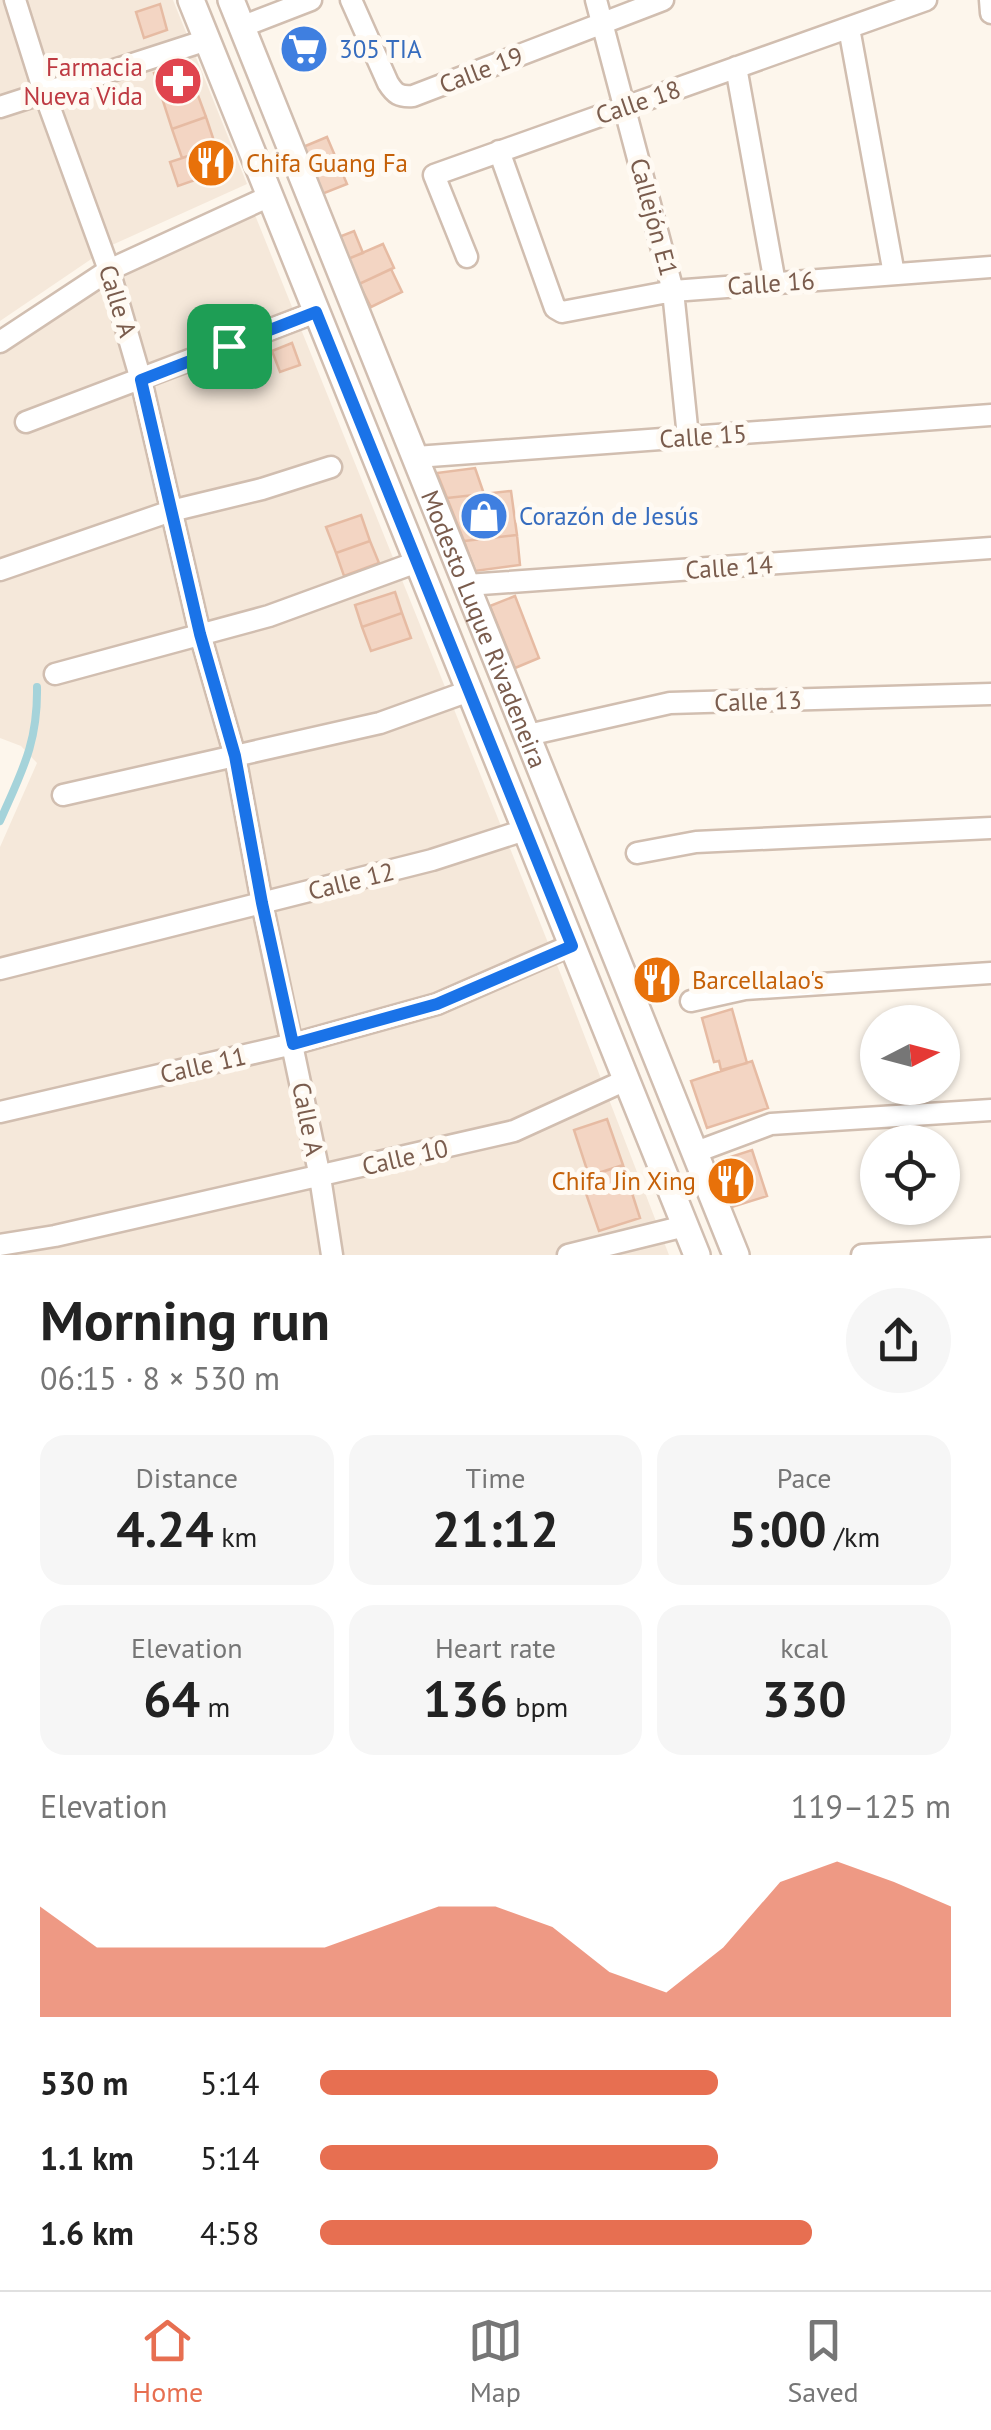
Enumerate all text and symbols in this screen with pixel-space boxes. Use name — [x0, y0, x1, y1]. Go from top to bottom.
supermarket icon: 305 TIA — [278, 23, 330, 75]
place label: 305 TIA — [339, 33, 422, 65]
street label: Calle 19 — [434, 39, 528, 101]
place label: Farmacia Nueva Vida — [23, 51, 143, 112]
pharmacy icon: Farmacia Nueva Vida — [152, 55, 204, 107]
street label: Calle 18 — [591, 73, 685, 131]
restaurant icon: Chifa Guang Fa — [185, 137, 237, 189]
place label: Chifa Guang Fa — [246, 147, 408, 179]
street label: Callejón E1 — [623, 154, 685, 280]
street label: Calle A — [92, 261, 144, 341]
street label: Calle 16 — [726, 264, 816, 302]
pin — [187, 304, 272, 389]
icon: arrive — [202, 319, 257, 374]
street label: Calle 15 — [658, 417, 748, 455]
street label: Modesto Luque Rivadeneira — [414, 485, 554, 773]
shop icon: Corazón de Jesús — [458, 490, 510, 542]
place label: Corazón de Jesús — [519, 500, 699, 532]
street label: Calle 14 — [684, 548, 774, 586]
street label: Calle 13 — [714, 683, 802, 719]
street label: Calle 12 — [305, 855, 397, 907]
restaurant icon: Barcellalao's — [631, 954, 683, 1006]
place label: Barcellalao's — [692, 964, 824, 996]
north arrow — [860, 1005, 960, 1105]
map controls — [860, 1005, 960, 1225]
street label: Calle 11 — [157, 1040, 249, 1090]
street label: Calle A — [285, 1080, 331, 1159]
button: locate — [860, 1125, 960, 1225]
street label: Calle 10 — [359, 1132, 451, 1182]
restaurant icon: Chifa Jin Xing — [705, 1155, 757, 1207]
place label: Chifa Jin Xing — [551, 1165, 696, 1197]
text: Morning run — [40, 1284, 330, 1355]
button: share — [846, 1288, 951, 1393]
text: 06:15 · 8 × 530 m — [40, 1357, 280, 1399]
text: Distance — [136, 1459, 238, 1496]
text: Time — [465, 1459, 526, 1496]
text: Pace — [777, 1459, 832, 1496]
text: 4.24 — [116, 1496, 214, 1561]
text: 21:12 — [432, 1496, 559, 1561]
text: 5:00 — [728, 1496, 827, 1561]
text: km — [214, 1518, 257, 1555]
text: /km — [827, 1518, 880, 1555]
text: Elevation — [131, 1629, 243, 1666]
text: Heart rate — [435, 1629, 556, 1666]
text: kcal — [780, 1629, 828, 1666]
text: 64 — [143, 1666, 200, 1731]
text: 136 — [423, 1666, 508, 1731]
text: 330 — [762, 1666, 847, 1731]
text: m — [200, 1688, 230, 1725]
text: bpm — [508, 1688, 568, 1725]
text: Elevation — [40, 1785, 167, 1827]
text: 119–125 m — [791, 1785, 951, 1827]
text: 530 m — [40, 2062, 128, 2104]
text: 5:14 — [200, 2062, 259, 2104]
text: 1.1 km — [40, 2137, 134, 2179]
text: 5:14 — [200, 2137, 259, 2179]
text: 1.6 km — [40, 2212, 134, 2254]
text: 4:58 — [200, 2212, 259, 2254]
tab: Home — [132, 2313, 203, 2410]
tab: Map — [468, 2313, 523, 2410]
tab: Saved — [787, 2313, 859, 2410]

